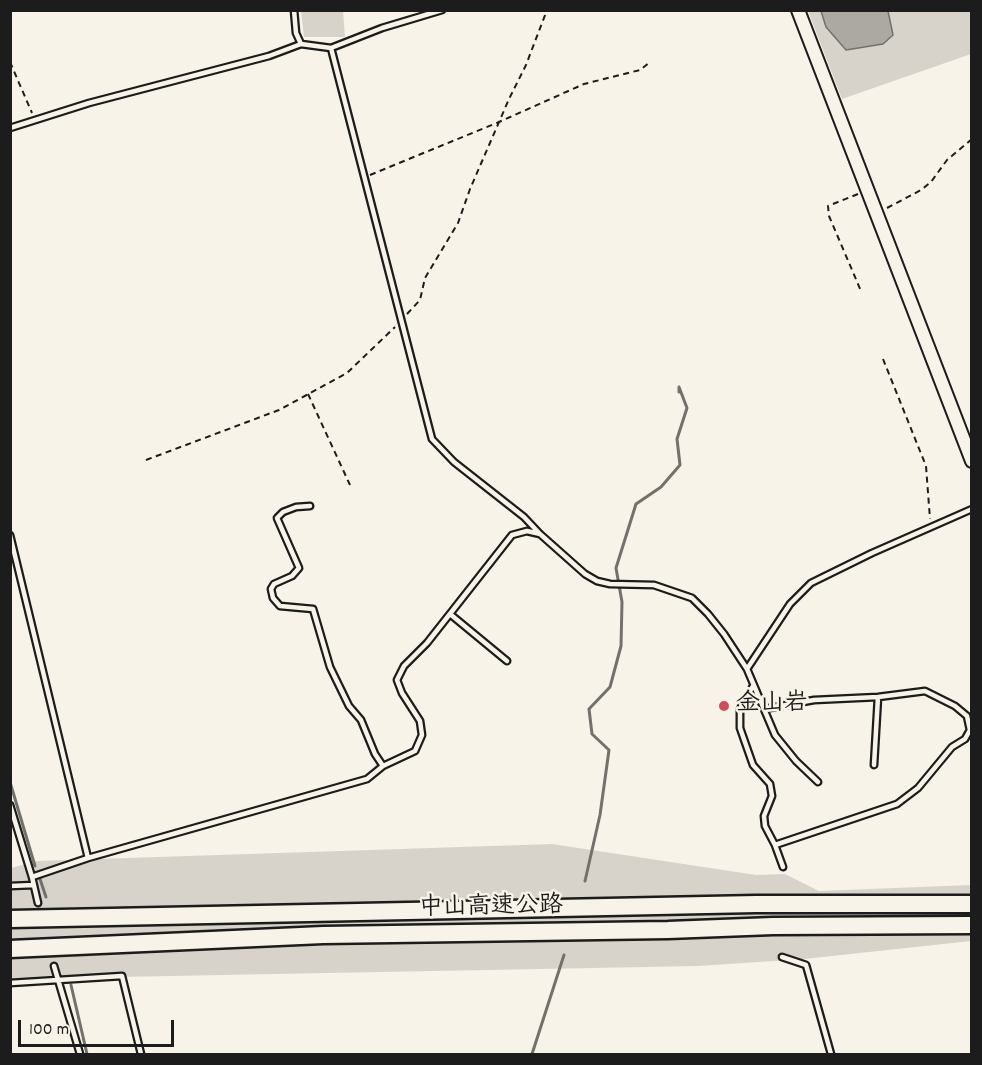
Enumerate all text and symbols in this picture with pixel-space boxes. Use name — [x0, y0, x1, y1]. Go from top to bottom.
place label: 金山岩 — [736, 692, 808, 720]
marker: 金山岩 — [717, 699, 731, 713]
street label: 中山高速公路 — [419, 893, 563, 925]
scale bar — [21, 1008, 177, 1046]
text: 100 m — [29, 1018, 69, 1043]

